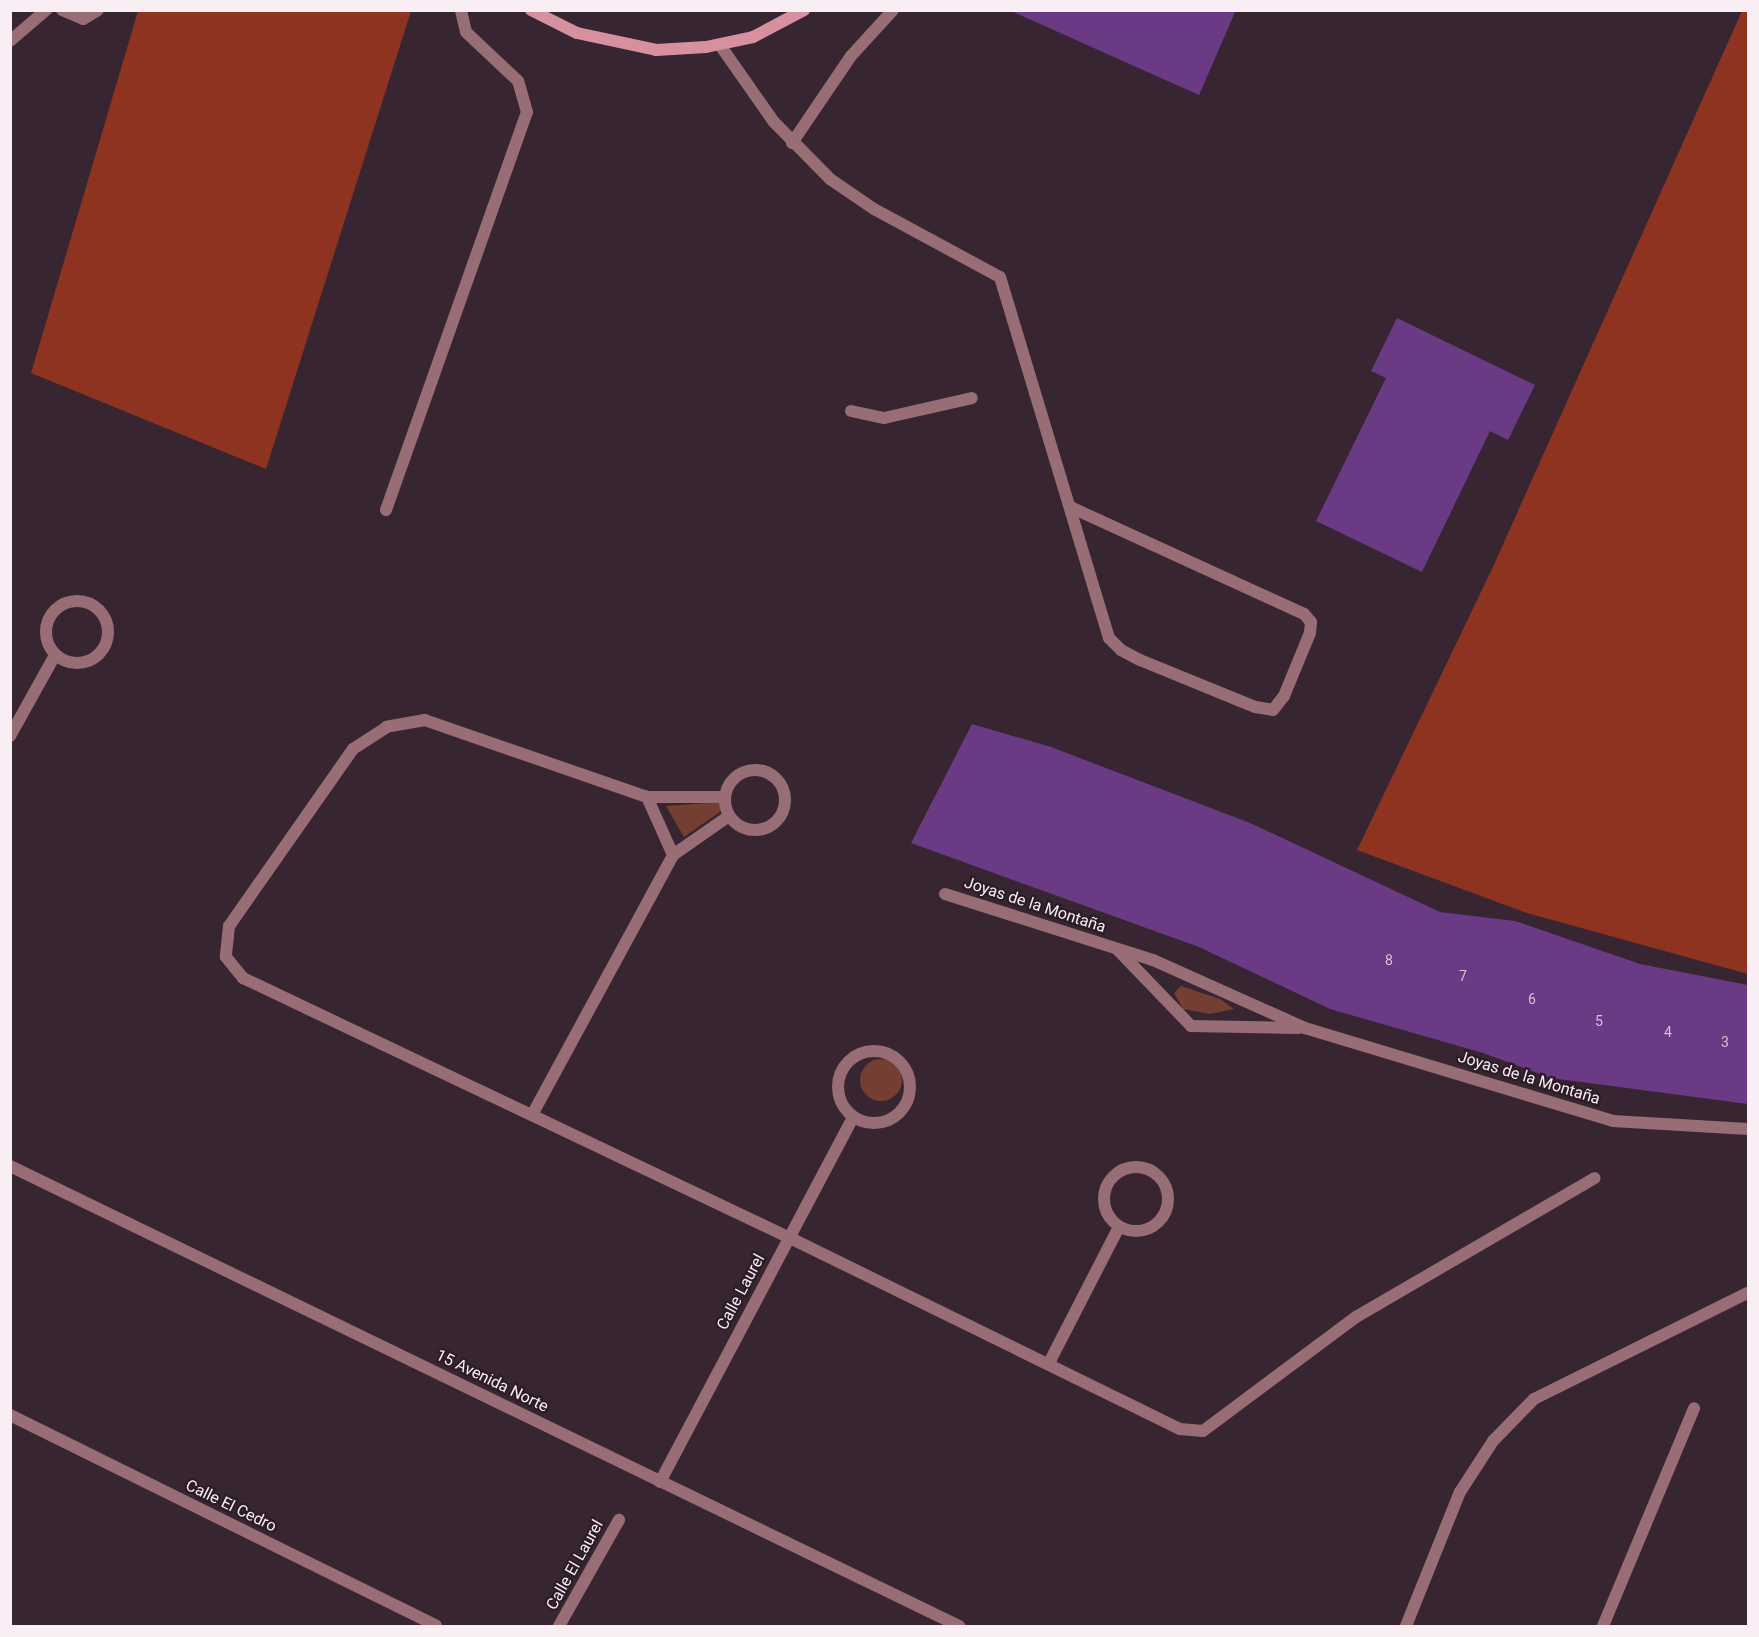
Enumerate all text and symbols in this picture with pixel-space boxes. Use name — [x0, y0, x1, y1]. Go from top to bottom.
street label: Joyas de la Montaña — [962, 873, 1108, 937]
house number: 8 — [1385, 952, 1393, 968]
house number: 7 — [1459, 968, 1467, 984]
house number: 6 — [1528, 991, 1536, 1007]
house number: 5 — [1595, 1013, 1603, 1029]
house number: 4 — [1664, 1024, 1672, 1040]
house number: 3 — [1721, 1034, 1729, 1050]
street label: Joyas de la Montaña — [1456, 1047, 1602, 1109]
street label: Calle Laurel — [713, 1251, 769, 1333]
street label: 15 Avenida Norte — [433, 1345, 551, 1417]
street label: Calle El Cedro — [182, 1476, 280, 1536]
street label: Calle El Laurel — [542, 1517, 608, 1613]

